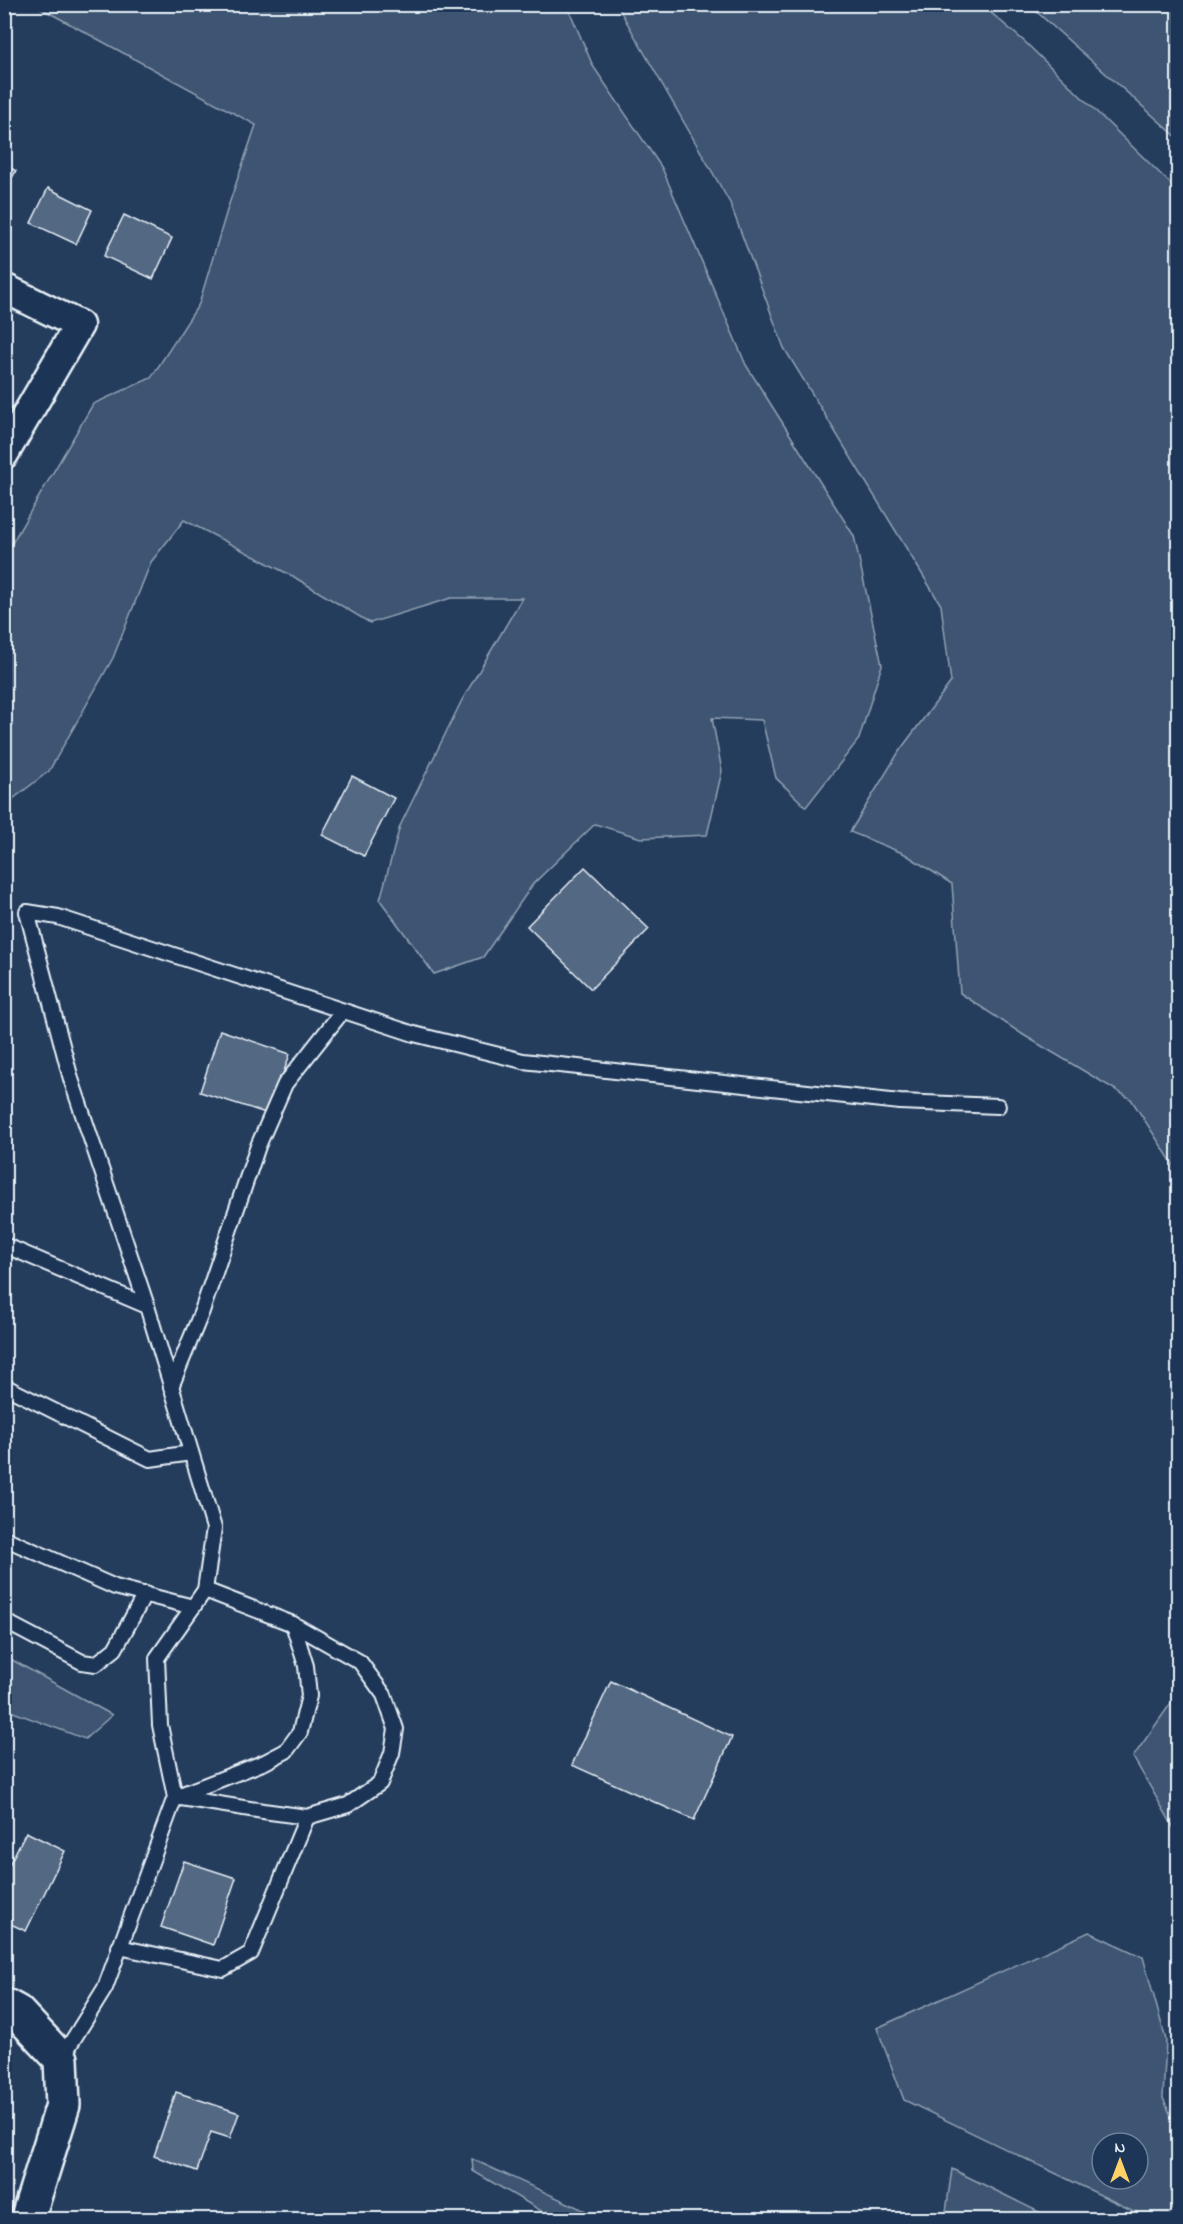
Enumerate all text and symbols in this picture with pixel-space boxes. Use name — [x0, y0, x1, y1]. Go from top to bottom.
north arrow — [1090, 2131, 1150, 2191]
text: N — [1115, 2136, 1126, 2160]

